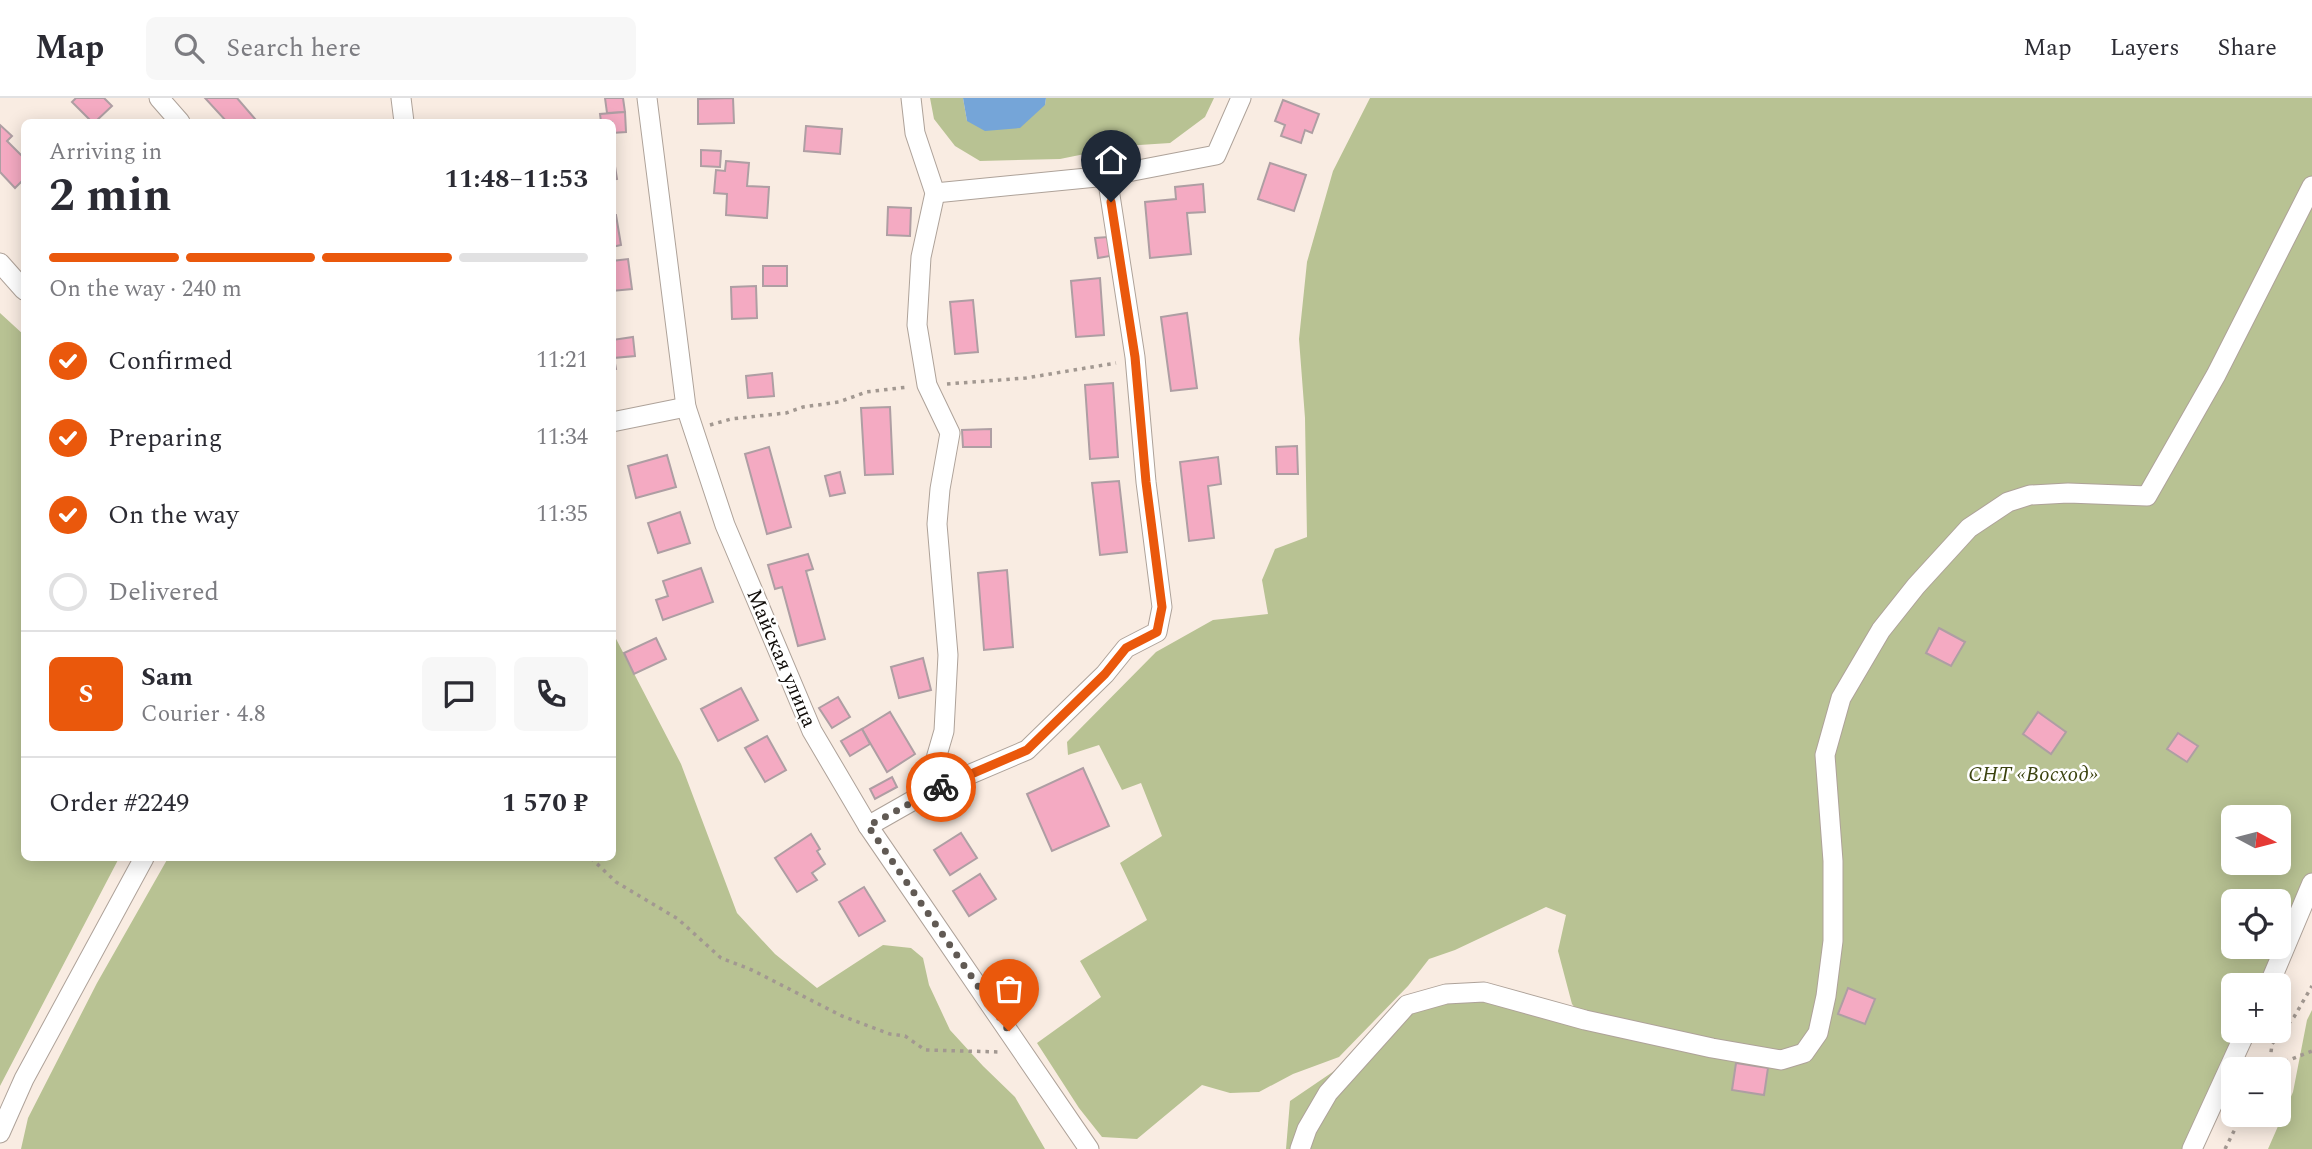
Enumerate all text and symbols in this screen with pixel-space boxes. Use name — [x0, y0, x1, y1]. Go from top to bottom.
search box — [146, 17, 636, 80]
text: Map — [35, 23, 104, 73]
text: Search here — [226, 28, 361, 68]
icon: search — [170, 29, 208, 67]
text: Map — [2023, 30, 2072, 66]
text: Layers — [2110, 30, 2180, 66]
text: Share — [2218, 30, 2277, 66]
pin — [1081, 130, 1141, 202]
text: Arriving in — [49, 135, 162, 170]
icon: home — [1092, 141, 1130, 179]
text: 11:48–11:53 — [444, 159, 588, 199]
text: 2 min — [49, 161, 171, 231]
text: On the way · 240 m — [49, 272, 242, 307]
text: Confirmed — [108, 341, 233, 381]
icon: check — [49, 342, 87, 380]
text: 11:21 — [536, 343, 588, 378]
text: Preparing — [108, 418, 222, 458]
icon: check — [49, 419, 87, 457]
text: 11:34 — [536, 420, 588, 455]
text: On the way — [108, 495, 239, 535]
icon: check — [49, 496, 87, 534]
text: 11:35 — [536, 497, 588, 532]
text: Delivered — [108, 572, 219, 612]
street label: Майская улица — [737, 584, 825, 733]
text: Sam — [141, 657, 193, 697]
button: chat — [422, 657, 496, 731]
button: phone — [514, 657, 588, 731]
text: S — [79, 674, 93, 714]
text: Courier · 4.8 — [141, 697, 266, 732]
courier — [906, 752, 976, 822]
park label: СНТ «Восход» — [1968, 759, 2098, 791]
icon: bike — [922, 768, 960, 806]
text: Order #2249 — [49, 783, 189, 823]
text: 1 570 ₽ — [502, 783, 588, 823]
north arrow — [2221, 805, 2291, 875]
map controls — [2221, 805, 2291, 1127]
button: locate — [2221, 889, 2291, 959]
pin — [979, 959, 1039, 1031]
icon: bag — [990, 970, 1028, 1008]
button: + — [2221, 973, 2291, 1043]
button: − — [2221, 1057, 2291, 1127]

